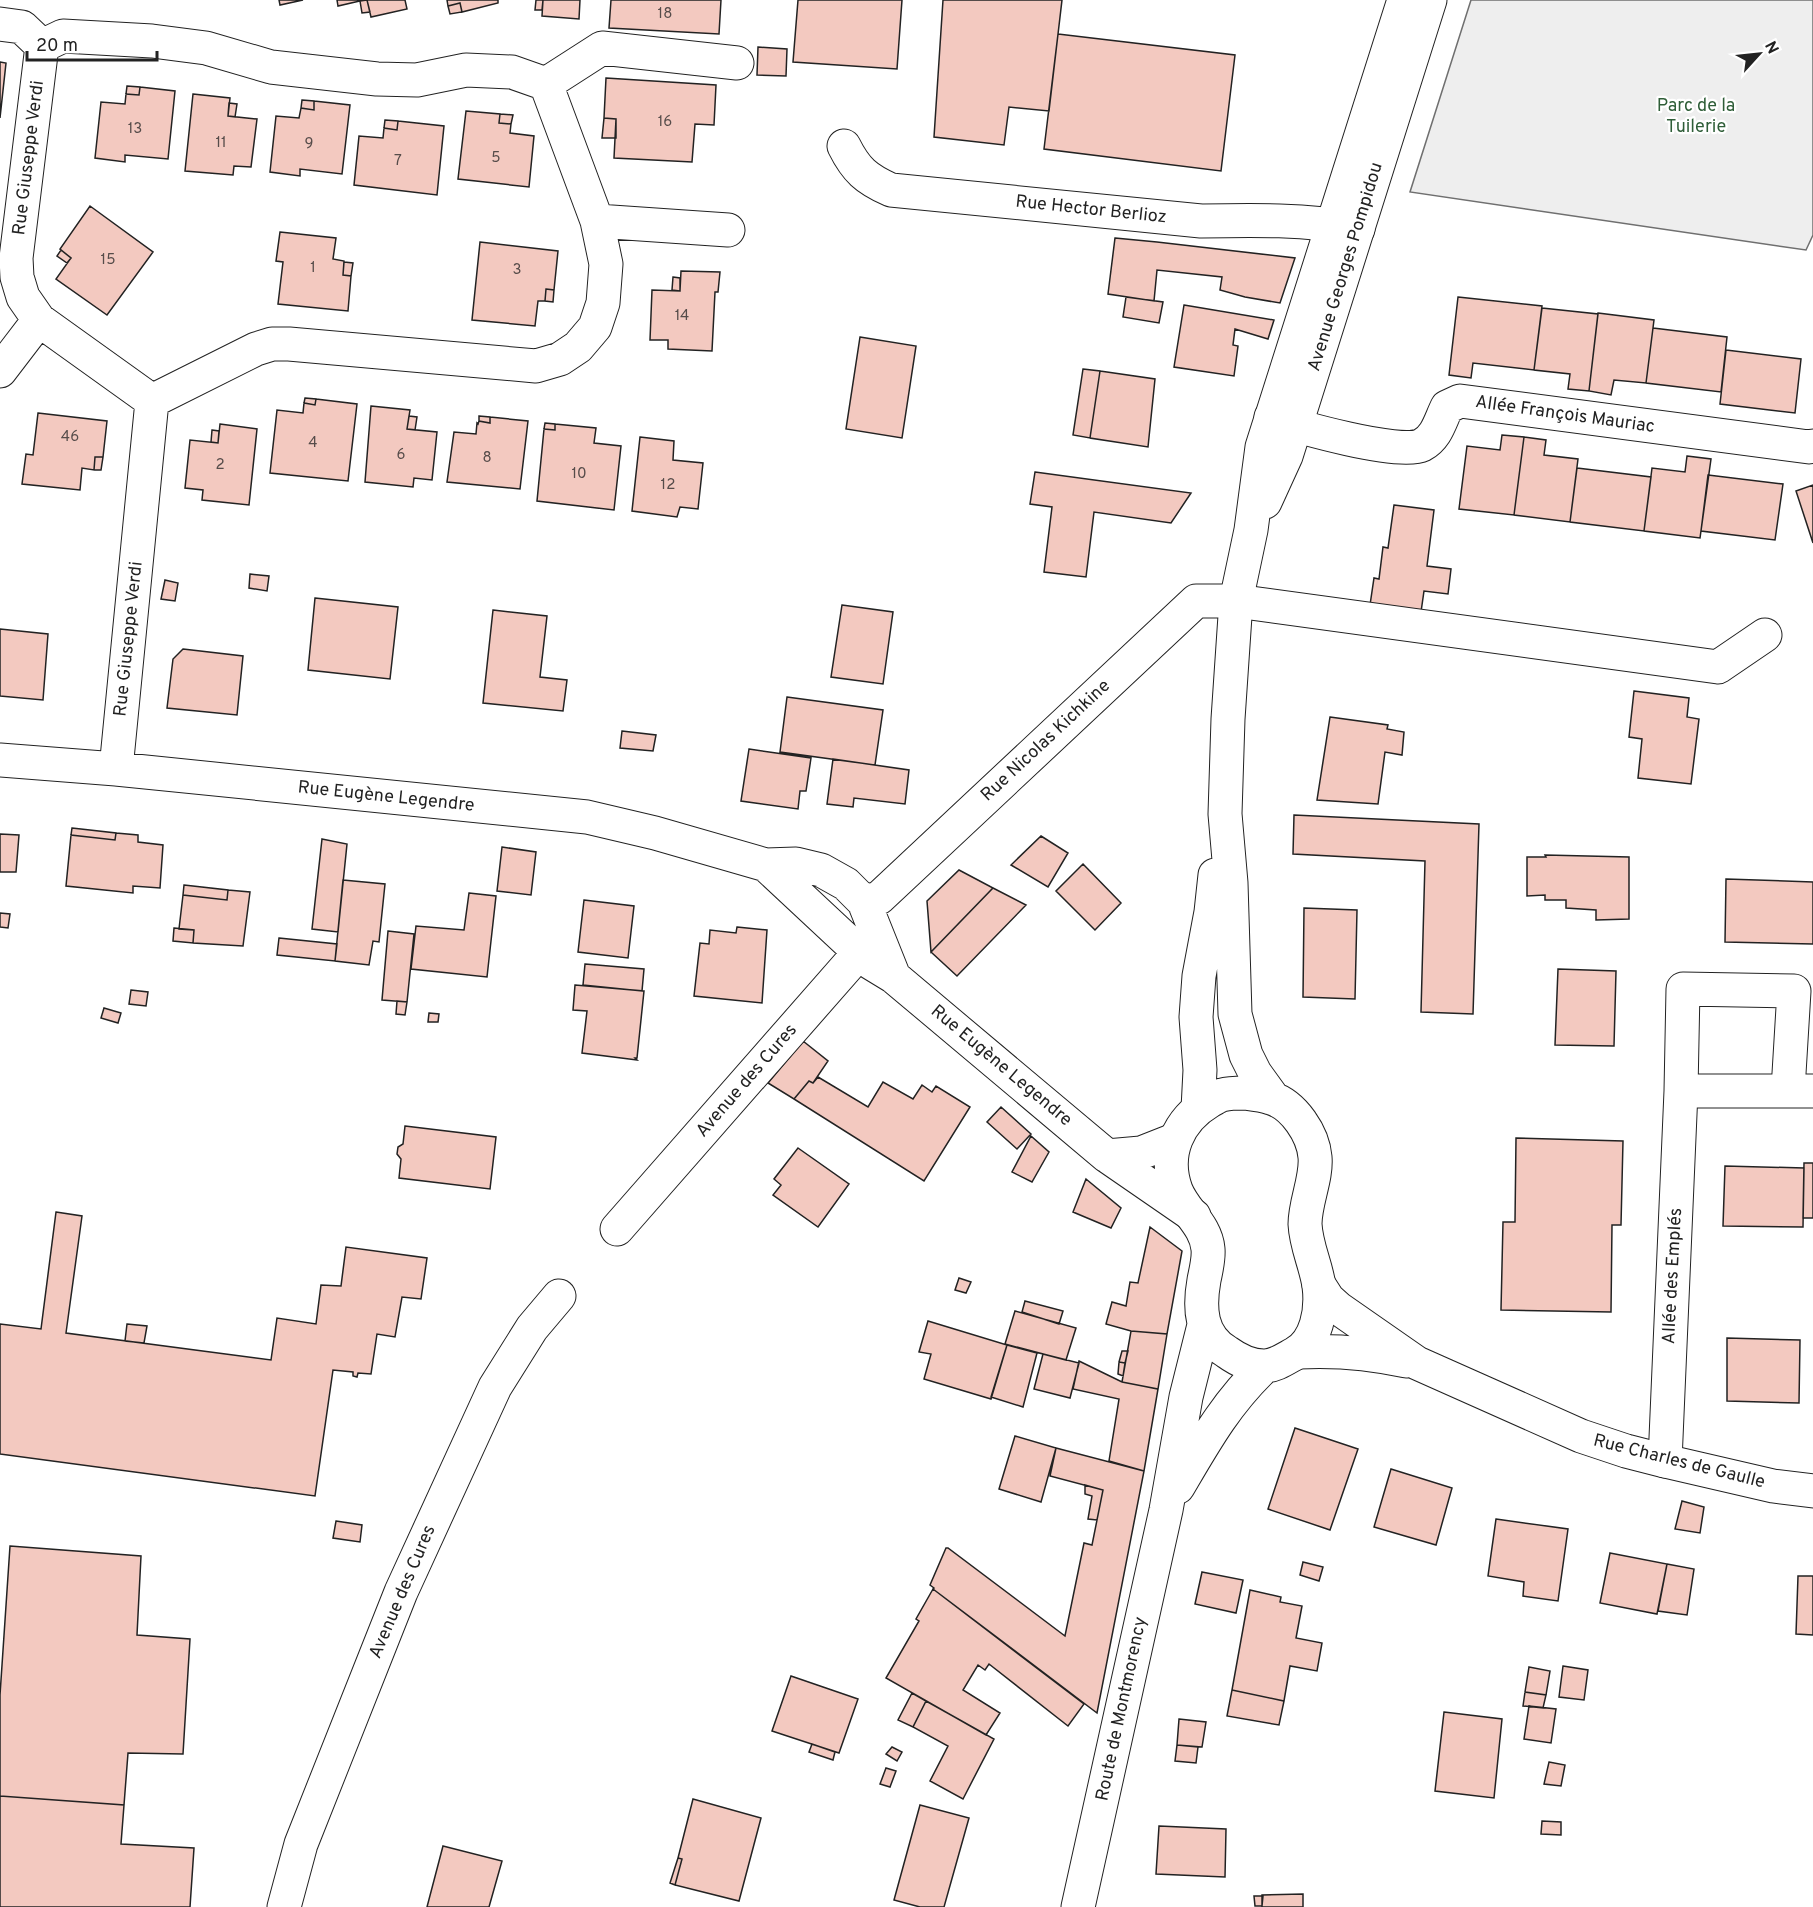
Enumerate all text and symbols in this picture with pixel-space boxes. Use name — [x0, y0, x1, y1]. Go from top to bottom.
house number: 18 — [658, 5, 672, 24]
scale bar — [27, 24, 158, 62]
north arrow — [1729, 24, 1789, 84]
text: 20 m — [36, 35, 78, 58]
text: N — [1759, 38, 1782, 58]
street label: Rue Giuseppe Verdi — [8, 79, 50, 237]
park label: Parc de la Tuilerie — [1657, 95, 1735, 139]
house number: 16 — [658, 113, 672, 132]
house number: 13 — [128, 120, 142, 139]
house number: 11 — [215, 134, 227, 153]
house number: 9 — [305, 135, 313, 154]
house number: 5 — [491, 149, 501, 168]
house number: 7 — [394, 152, 402, 171]
street label: Avenue Georges Pompidou — [1303, 160, 1389, 374]
street label: Rue Hector Berlioz — [1014, 191, 1168, 229]
house number: 15 — [101, 251, 115, 270]
house number: 1 — [310, 259, 316, 278]
house number: 3 — [512, 261, 522, 280]
house number: 14 — [675, 307, 689, 326]
street label: Allée François Mauriac — [1474, 391, 1656, 439]
house number: 46 — [61, 428, 79, 447]
house number: 4 — [308, 434, 318, 453]
house number: 6 — [397, 446, 406, 465]
house number: 8 — [482, 449, 492, 468]
house number: 2 — [215, 456, 225, 475]
house number: 10 — [571, 465, 587, 484]
house number: 12 — [661, 476, 675, 495]
street label: Rue Giuseppe Verdi — [109, 560, 149, 718]
street label: Rue Nicolas Kichkine — [976, 675, 1116, 807]
street label: Rue Eugène Legendre — [297, 776, 475, 818]
street label: Rue Eugène Legendre — [926, 1000, 1076, 1132]
street label: Avenue des Cures — [691, 1019, 803, 1143]
street label: Allée des Emplés — [1658, 1207, 1688, 1345]
street label: Rue Charles de Gaulle — [1591, 1430, 1767, 1494]
street label: Avenue des Cures — [364, 1522, 442, 1662]
street label: Route de Montmorency — [1091, 1615, 1153, 1803]

